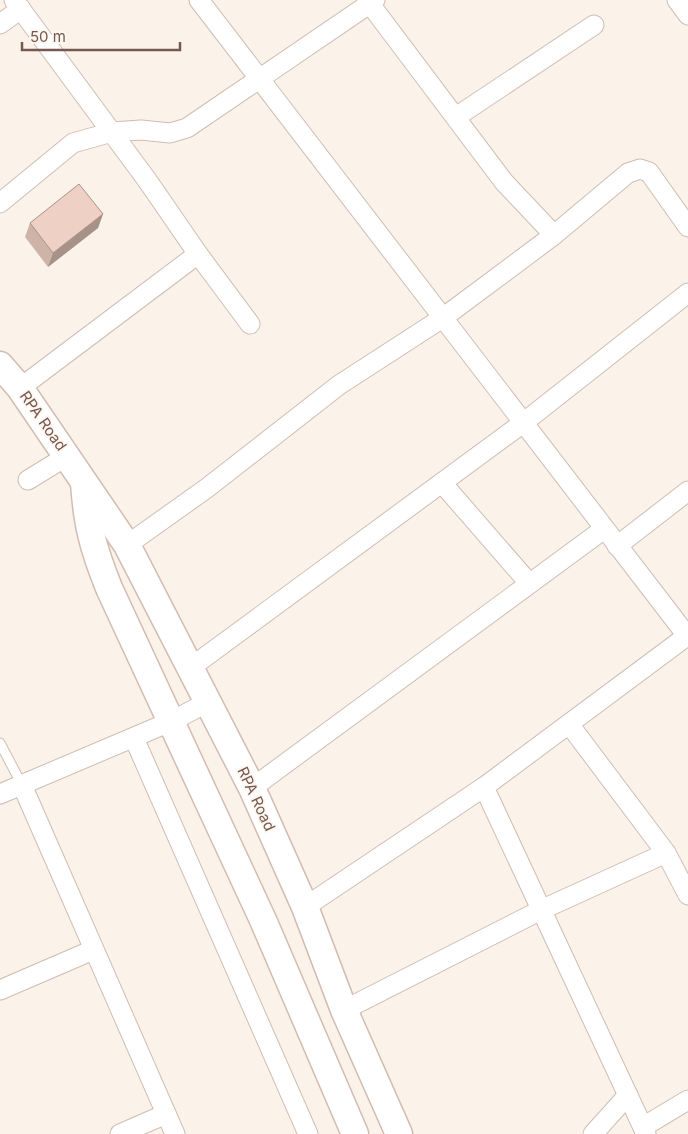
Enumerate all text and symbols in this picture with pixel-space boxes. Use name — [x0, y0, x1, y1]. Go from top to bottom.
scale bar — [22, 20, 180, 52]
text: 50 m — [30, 27, 66, 46]
street label: RPA Road — [16, 387, 71, 454]
street label: RPA Road — [233, 764, 280, 834]

